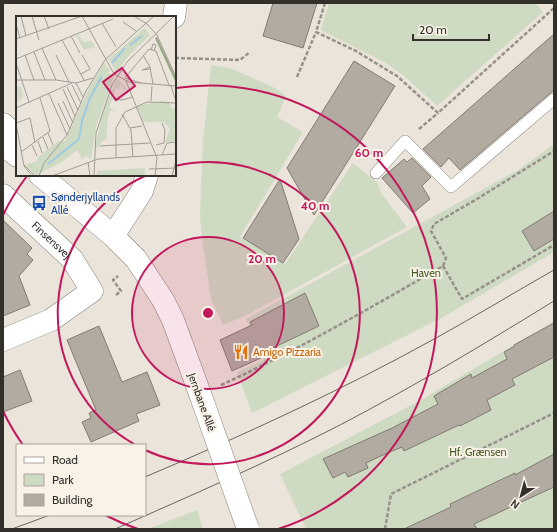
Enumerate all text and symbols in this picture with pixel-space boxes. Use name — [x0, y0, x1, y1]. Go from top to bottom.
inset map — [16, 16, 176, 176]
scale bar — [413, 16, 489, 42]
text: 20 m — [419, 22, 447, 37]
text: 60 m — [355, 145, 383, 160]
place label: Sønderjyllands Allé — [51, 190, 120, 217]
bus stop icon: Sønderjyllands Allé — [30, 194, 48, 212]
text: 40 m — [300, 198, 330, 213]
street label: Finsensvej — [29, 218, 74, 261]
text: 20 m — [248, 251, 276, 266]
park label: Haven — [411, 266, 441, 280]
centre of rings — [201, 306, 215, 320]
restaurant icon: Amigo Pizzaria — [232, 343, 250, 361]
place label: Amigo Pizzaria — [253, 345, 322, 359]
street label: Jernbane Allé — [185, 370, 219, 433]
legend — [16, 444, 146, 516]
park label: Hf. Grænsen — [449, 445, 507, 459]
text: Road — [52, 452, 78, 467]
text: Park — [52, 472, 74, 487]
north arrow — [501, 476, 541, 516]
text: Building — [52, 492, 94, 507]
text: N — [508, 496, 522, 512]

